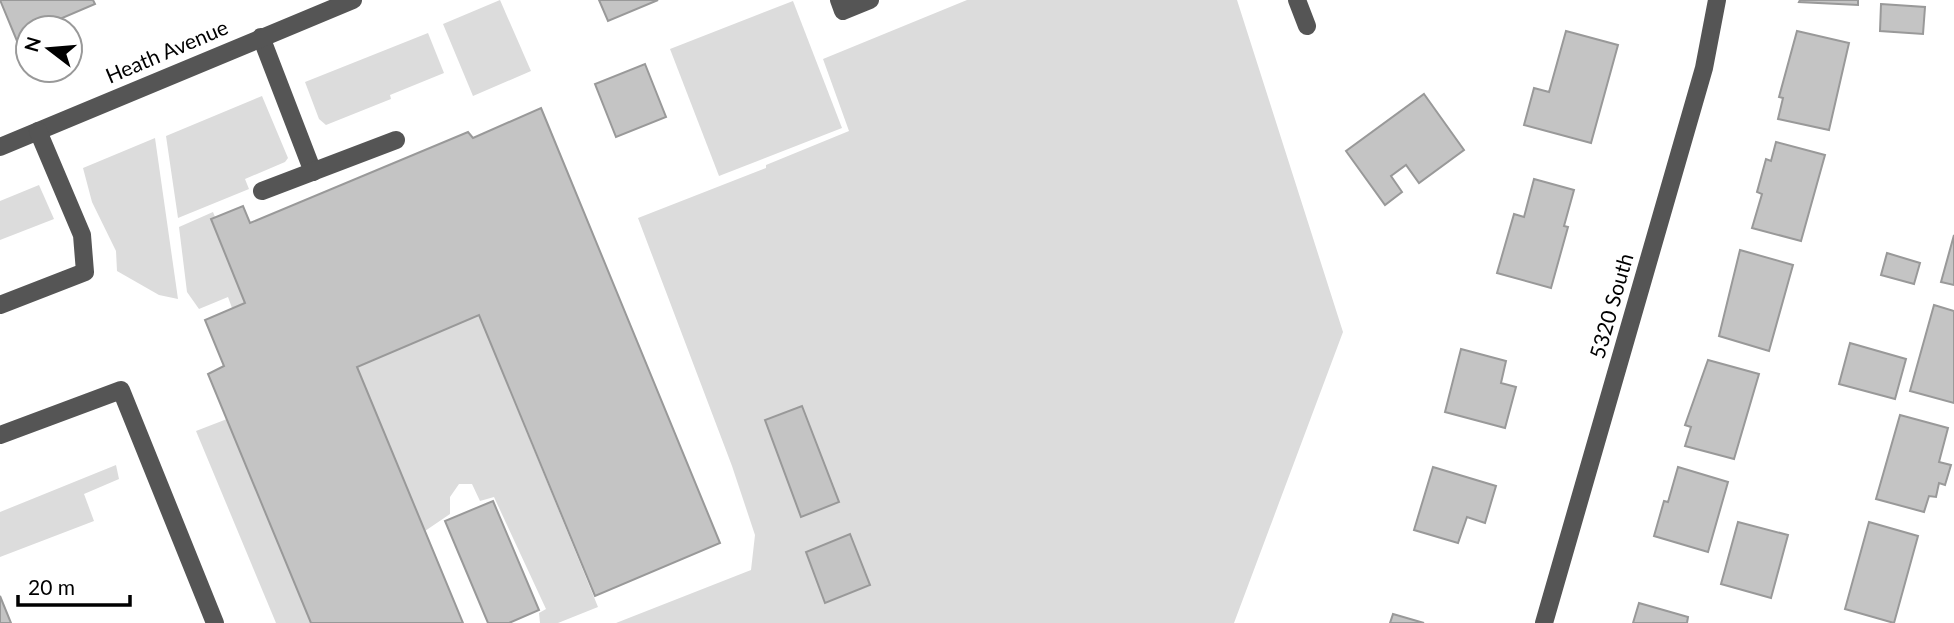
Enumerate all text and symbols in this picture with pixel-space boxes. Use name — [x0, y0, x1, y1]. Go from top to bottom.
north arrow — [14, 14, 84, 84]
street label: Heath Avenue — [101, 14, 231, 88]
text: N — [19, 34, 45, 54]
street label: 5320 South — [1584, 250, 1637, 361]
scale bar — [18, 564, 130, 608]
text: 20 m — [28, 574, 75, 599]

